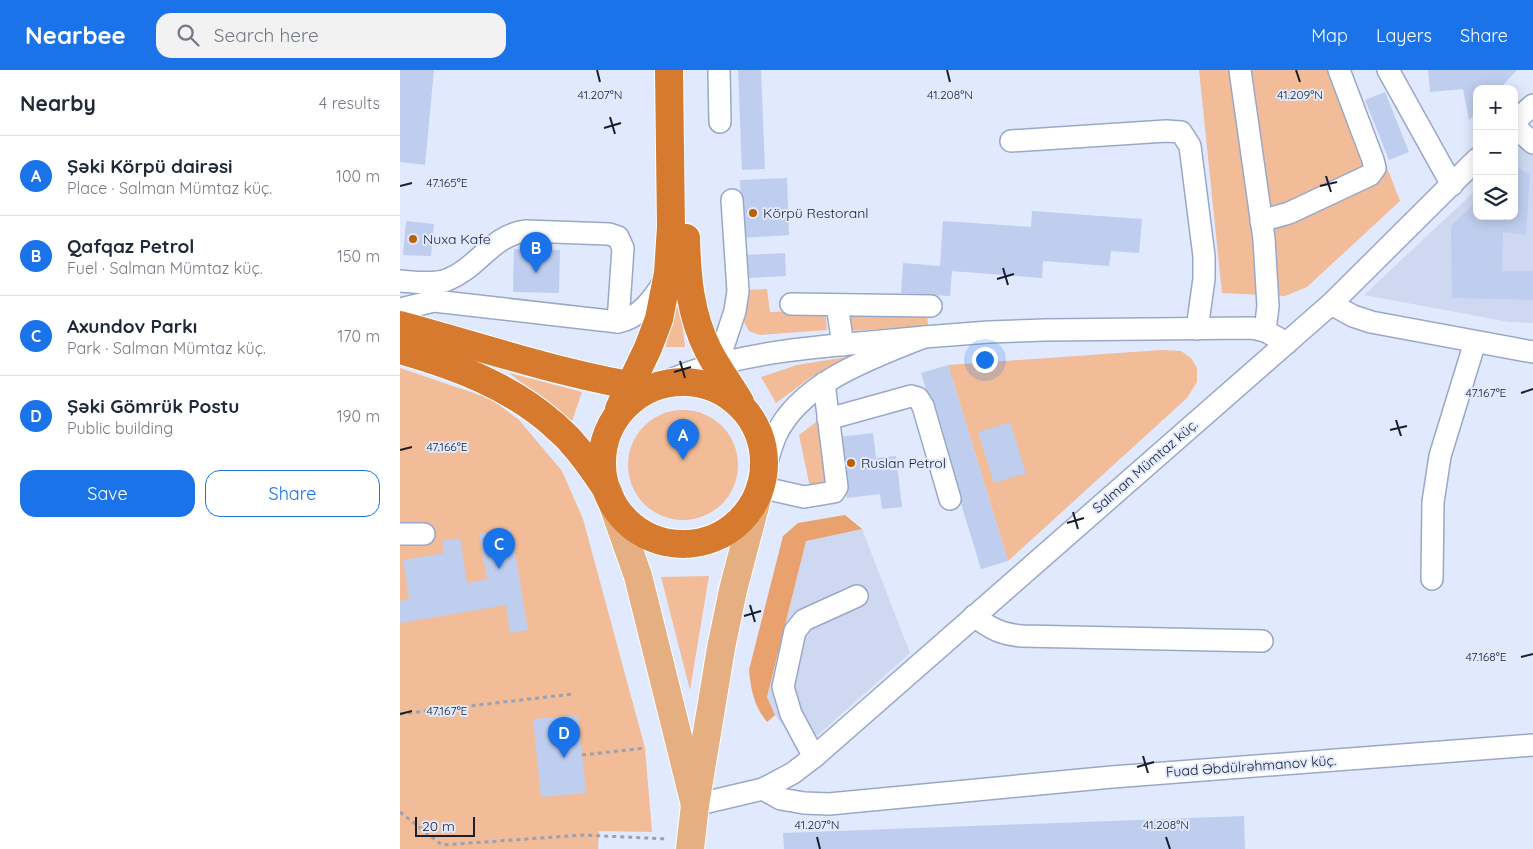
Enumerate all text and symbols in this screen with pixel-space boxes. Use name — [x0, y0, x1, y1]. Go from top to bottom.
search box — [156, 13, 506, 58]
text: Nearbee — [25, 20, 126, 50]
icon: search — [174, 21, 202, 49]
text: Search here — [214, 23, 319, 47]
text: Map — [1311, 24, 1348, 47]
text: Layers — [1376, 24, 1432, 47]
text: Share — [1460, 24, 1508, 47]
map controls — [1473, 85, 1518, 220]
button: + — [1473, 85, 1518, 130]
text: 41.207°N — [578, 87, 622, 102]
text: 41.208°N — [927, 87, 973, 102]
text: 41.209°N — [1277, 87, 1323, 102]
text: Nearby — [20, 90, 96, 116]
text: 4 results — [319, 93, 380, 113]
button: − — [1473, 130, 1518, 175]
text: Şəki Körpü dairəsi — [67, 154, 233, 178]
text: A — [31, 166, 41, 186]
text: 100 m — [336, 166, 380, 186]
text: 47.165°E — [426, 175, 468, 190]
button: layers — [1473, 175, 1518, 220]
text: Place · Salman Mümtaz küç. — [67, 178, 272, 198]
place label: Körpü Restoranl — [763, 204, 869, 222]
marker: Körpü Restoranl — [747, 207, 759, 219]
place label: Nuxa Kafe — [423, 230, 491, 248]
pin: B — [520, 232, 552, 273]
marker: Nuxa Kafe — [407, 233, 419, 245]
text: Qafqaz Petrol — [67, 234, 194, 258]
text: B — [31, 246, 41, 266]
text: 150 m — [337, 246, 380, 266]
text: Fuel · Salman Mümtaz küç. — [67, 258, 263, 278]
text: Axundov Parkı — [67, 314, 197, 338]
text: C — [31, 326, 41, 346]
text: 170 m — [337, 326, 380, 346]
text: Park · Salman Mümtaz küç. — [67, 338, 266, 358]
your location — [972, 347, 998, 373]
text: 47.167°E — [1466, 385, 1507, 400]
text: Şəki Gömrük Postu — [67, 394, 240, 418]
text: D — [30, 406, 42, 426]
text: 190 m — [337, 406, 380, 426]
street label: Salman Mümtaz küç. — [1089, 415, 1201, 517]
text: Public building — [67, 418, 173, 438]
pin: A — [667, 419, 699, 460]
text: 47.166°E — [426, 439, 468, 454]
place label: Ruslan Petrol — [861, 454, 946, 472]
marker: Ruslan Petrol — [845, 457, 857, 469]
button: Save — [20, 470, 195, 517]
button: Share — [205, 470, 380, 517]
pin: C — [483, 528, 515, 569]
text: 47.168°E — [1465, 649, 1507, 664]
text: 47.167°E — [427, 703, 468, 718]
pin: D — [548, 717, 580, 758]
street label: Fuad Əbdülrəhmanov küç. — [1165, 751, 1337, 781]
scale bar — [415, 814, 475, 837]
text: 20 m — [422, 817, 455, 835]
text: 41.207°N — [795, 817, 839, 832]
text: 41.208°N — [1143, 817, 1189, 832]

